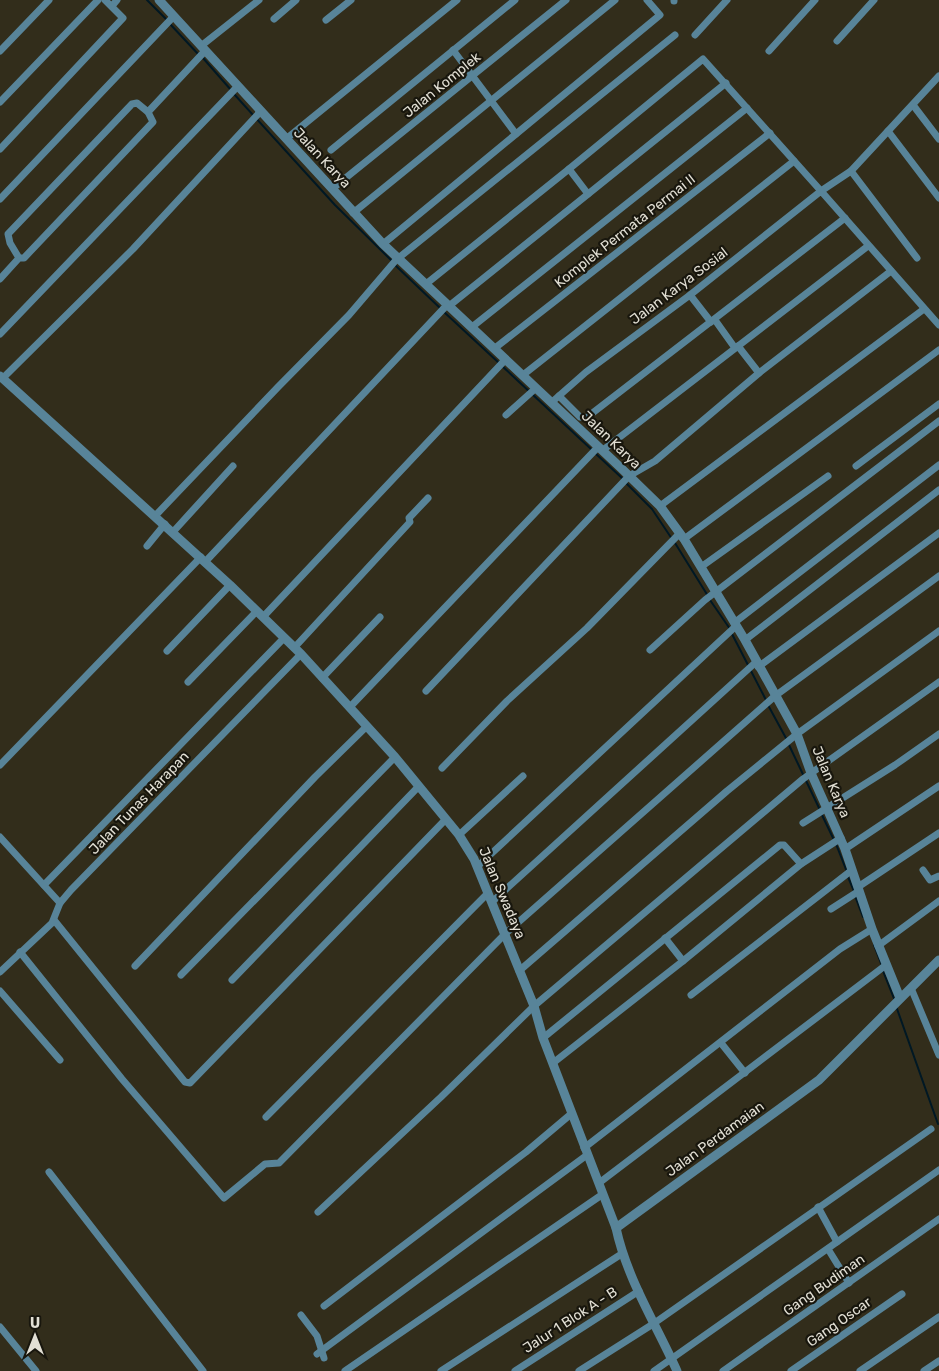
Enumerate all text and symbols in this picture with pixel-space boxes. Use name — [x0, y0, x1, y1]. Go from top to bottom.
street label: Jalan Komplek — [400, 48, 485, 121]
street label: Jalan Karya — [290, 124, 354, 192]
street label: Komplek Permata Permai II — [551, 171, 699, 291]
street label: Jalan Karya Sosial — [627, 244, 731, 328]
street label: Jalan Karya — [578, 407, 644, 473]
street label: Jalan Karya — [808, 744, 854, 820]
street label: Jalan Tunas Harapan — [85, 748, 193, 858]
street label: Jalan Swadaya — [475, 845, 529, 941]
street label: Jalan Perdamaian — [663, 1098, 767, 1180]
street label: Gang Budiman — [780, 1251, 868, 1319]
street label: Jalur 1 Blok A - B — [520, 1283, 620, 1357]
street label: Gang Oscar — [803, 1293, 875, 1350]
north arrow — [10, 1311, 60, 1361]
text: U — [30, 1315, 40, 1332]

